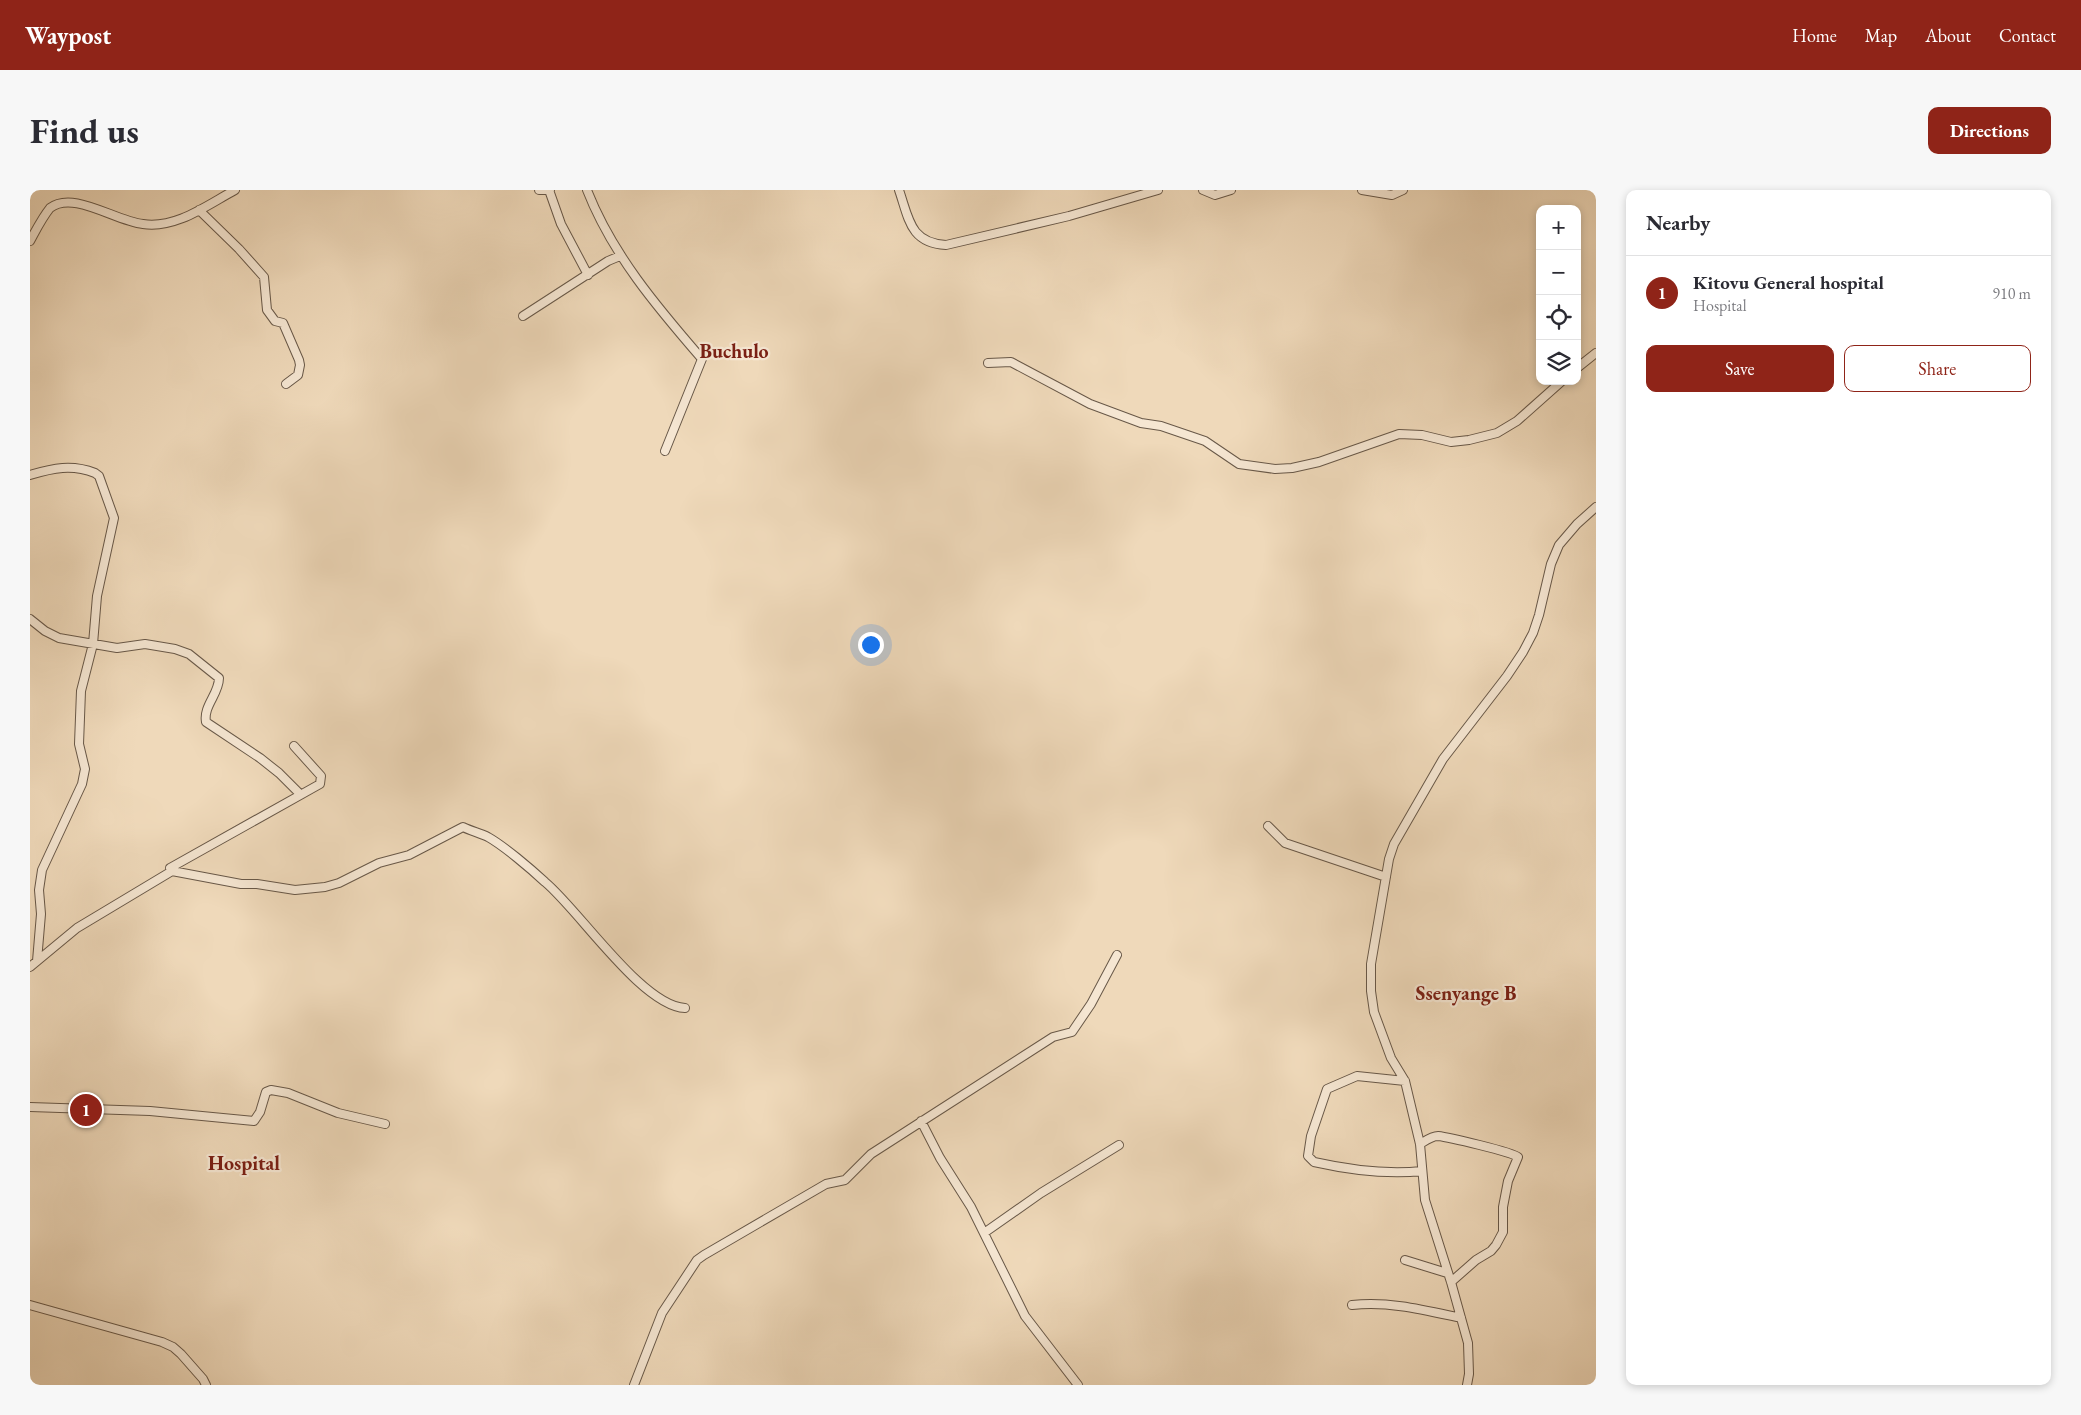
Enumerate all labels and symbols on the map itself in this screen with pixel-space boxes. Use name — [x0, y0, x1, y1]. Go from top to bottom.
district label: Buchulo — [699, 338, 769, 364]
your location — [858, 632, 884, 658]
district label: Ssenyange B — [1416, 980, 1516, 1006]
pin: 1 — [70, 1091, 102, 1129]
district label: Hospital — [208, 1150, 280, 1176]

